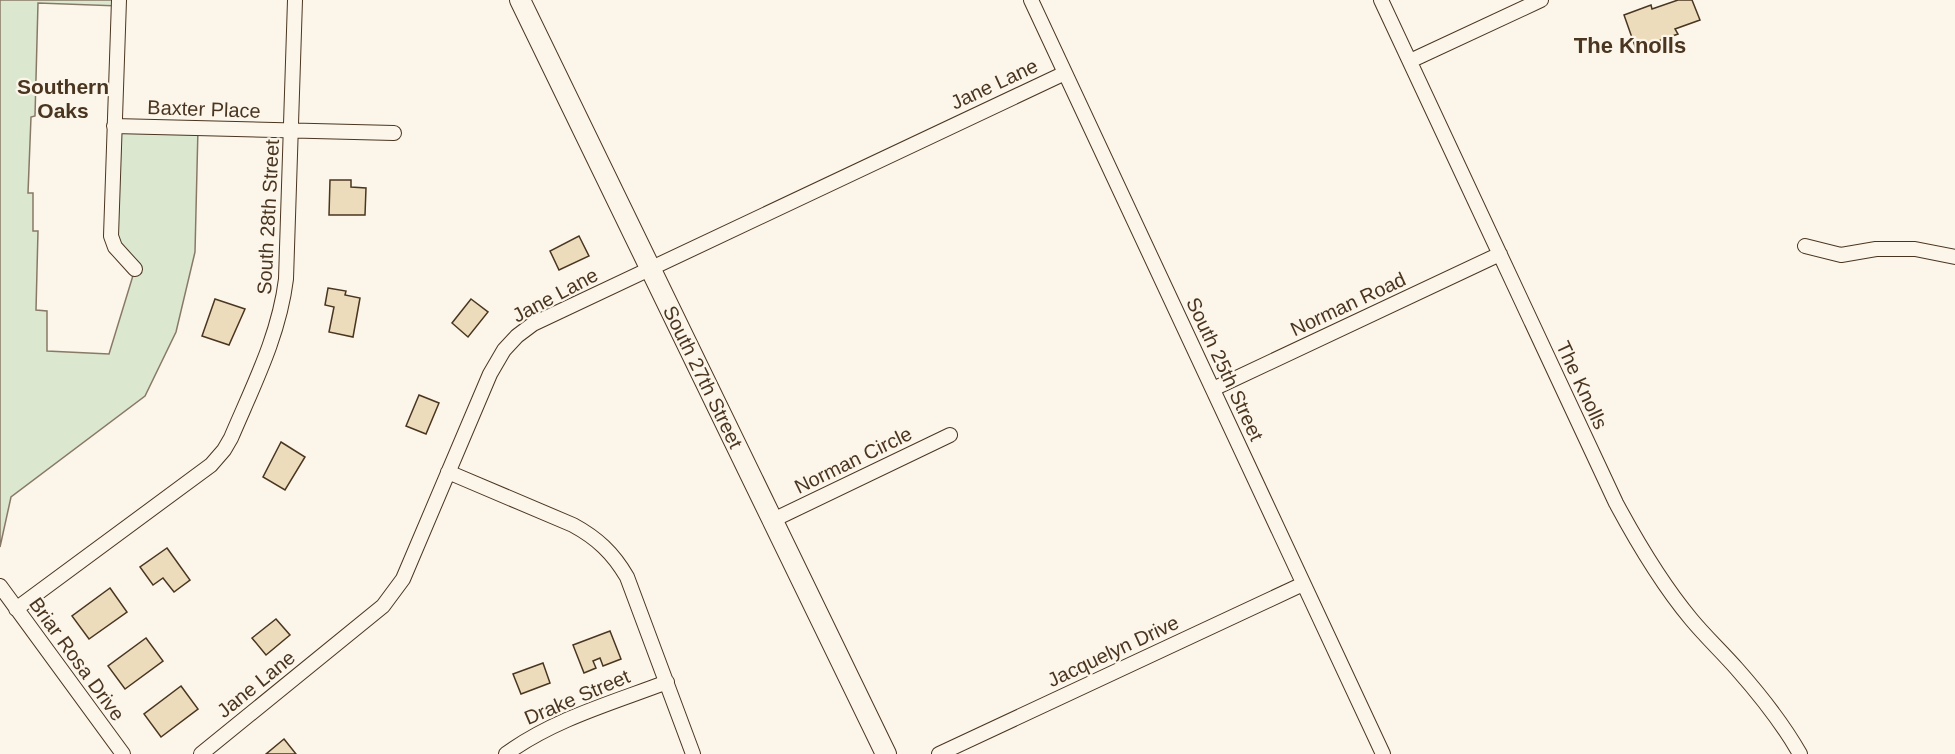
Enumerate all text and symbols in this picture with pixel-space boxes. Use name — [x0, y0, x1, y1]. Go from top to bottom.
district label: The Knolls — [1574, 33, 1686, 58]
street label: Jane Lane — [947, 54, 1041, 114]
district label: Southern Oaks — [17, 75, 109, 122]
street label: Baxter Place — [147, 96, 261, 122]
street label: South 28th Street — [253, 138, 283, 295]
street label: Jane Lane — [509, 263, 601, 327]
street label: Norman Road — [1287, 268, 1409, 340]
street label: South 25th Street — [1182, 294, 1268, 445]
street label: South 27th Street — [659, 302, 747, 452]
street label: The Knolls — [1552, 338, 1612, 432]
street label: Norman Circle — [791, 422, 915, 498]
street label: Briar Rosa Drive — [25, 593, 129, 725]
street label: Jacquelyn Drive — [1044, 611, 1182, 691]
street label: Jane Lane — [213, 646, 299, 722]
street label: Drake Street — [521, 665, 633, 729]

